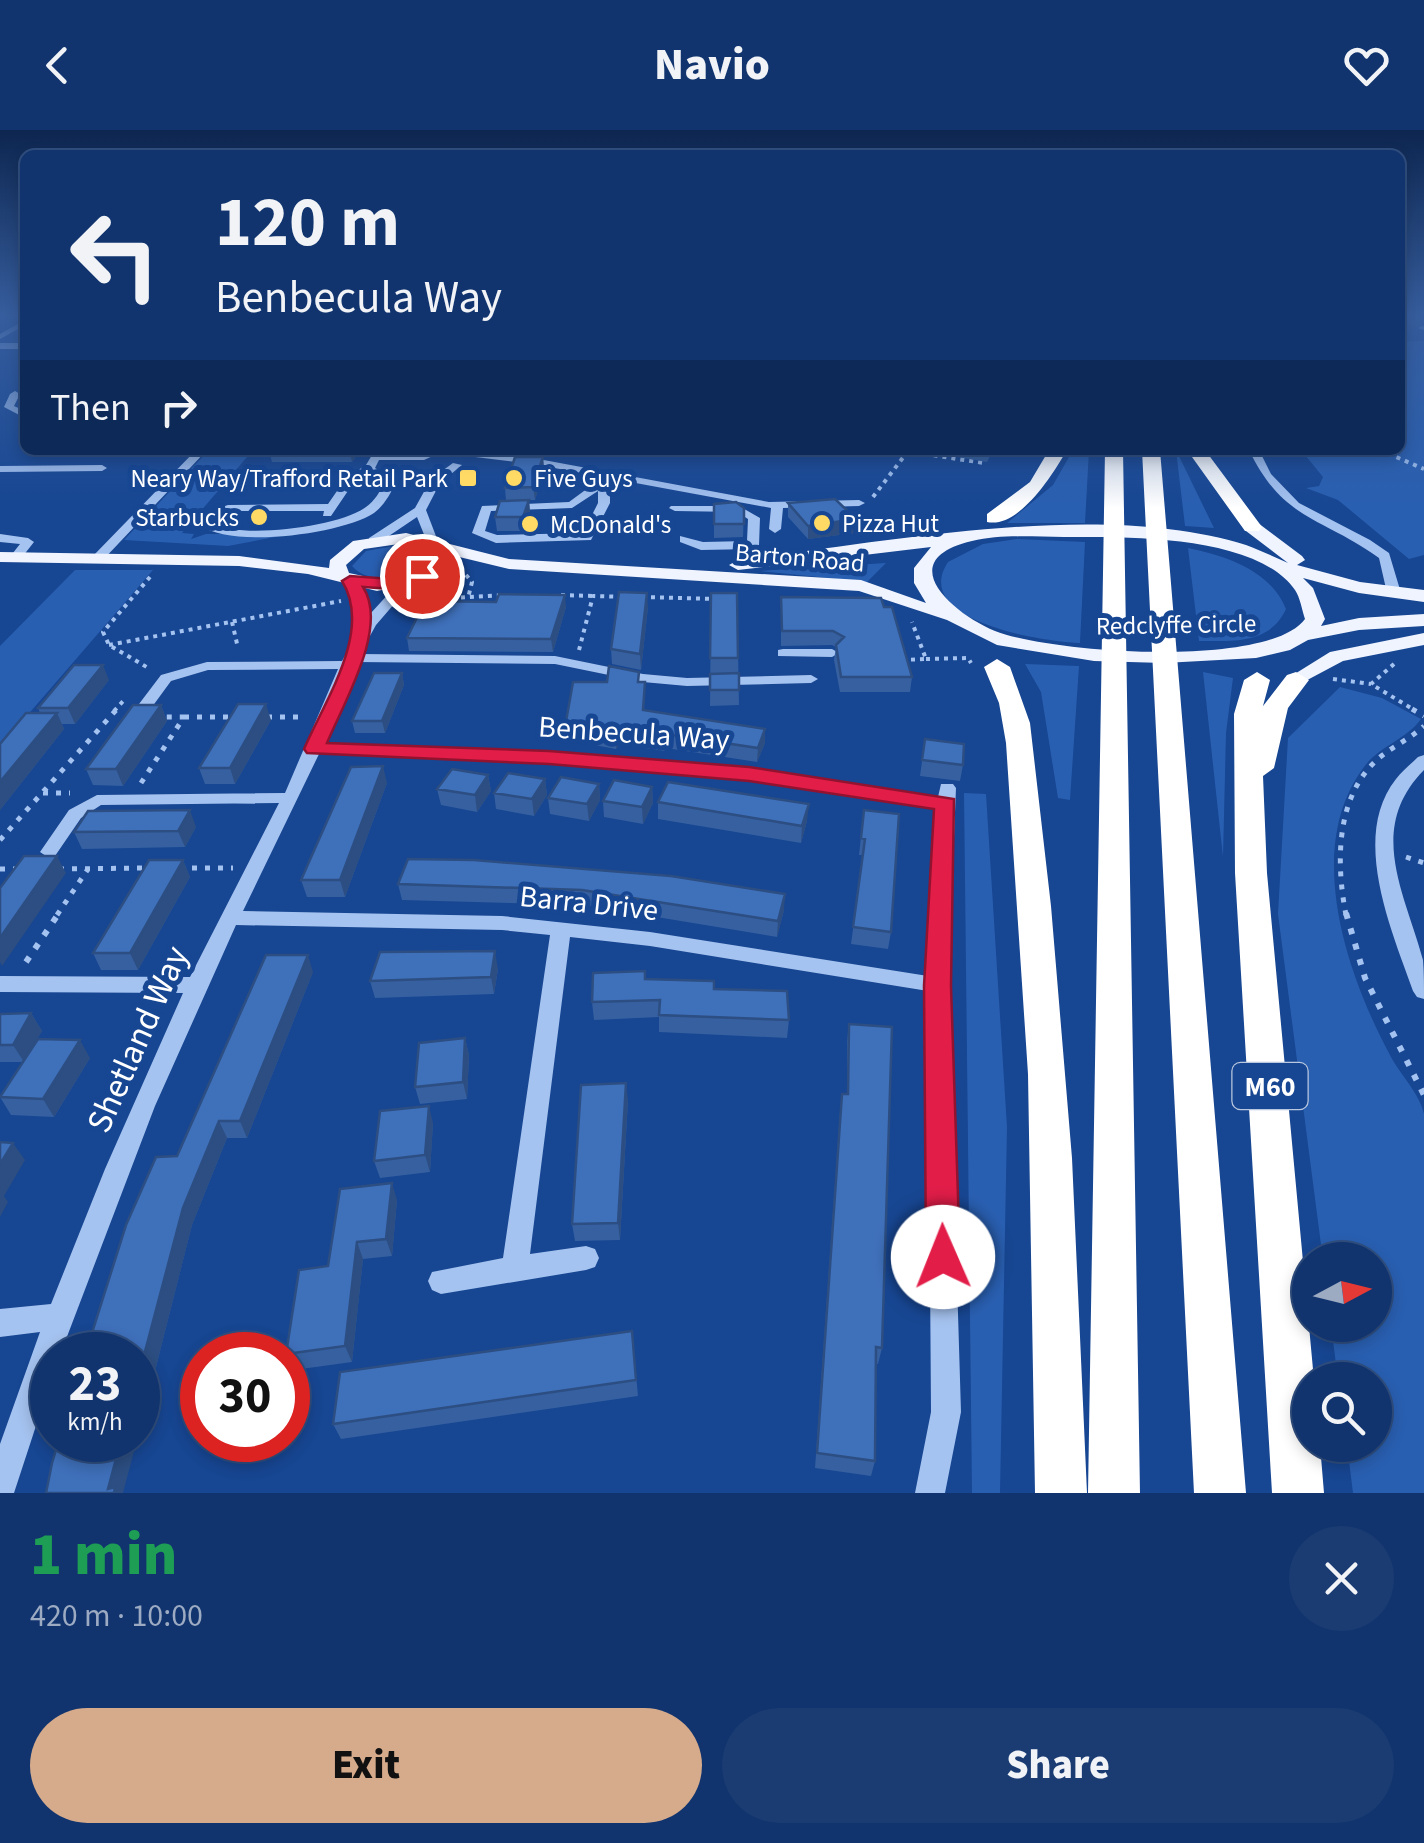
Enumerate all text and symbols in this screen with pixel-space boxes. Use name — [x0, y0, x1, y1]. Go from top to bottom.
text: Navio — [654, 33, 770, 97]
icon: back — [30, 38, 85, 93]
icon: heart — [1339, 38, 1394, 93]
text: 120 m — [215, 173, 400, 273]
icon: left — [50, 190, 180, 320]
text: Benbecula Way — [215, 266, 502, 330]
icon: right — [151, 380, 206, 435]
text: Then — [50, 381, 131, 435]
place label: Neary Way/Trafford Retail Park — [130, 461, 449, 497]
place label: Five Guys — [534, 461, 633, 497]
marker: Neary Way/Trafford Retail Park — [457, 467, 479, 489]
marker: Five Guys — [503, 467, 525, 489]
place label: Starbucks — [135, 500, 239, 536]
marker: Starbucks — [248, 506, 270, 528]
place label: Pizza Hut — [842, 506, 939, 542]
place label: McDonald's — [550, 507, 671, 543]
marker: Pizza Hut — [811, 512, 833, 534]
marker: McDonald's — [519, 513, 541, 535]
pin — [380, 534, 465, 619]
street label: Barton Road — [734, 534, 866, 582]
icon: arrive — [395, 549, 450, 604]
street label: Redclyffe Circle — [1096, 606, 1256, 644]
street label: Benbecula Way — [537, 705, 731, 762]
street label: Barra Drive — [518, 875, 660, 932]
street label: Shetland Way — [74, 938, 201, 1141]
road number: M60 — [1232, 1063, 1308, 1109]
position arrow — [891, 1205, 995, 1309]
north arrow — [1292, 1242, 1392, 1342]
map controls — [1292, 1242, 1392, 1462]
speed limit sign: 30 — [180, 1332, 310, 1462]
text: 23 — [69, 1349, 121, 1420]
button: search — [1292, 1362, 1392, 1462]
text: km/h — [67, 1404, 123, 1440]
text: 1 min — [30, 1513, 177, 1598]
button: close — [1289, 1526, 1394, 1631]
text: 420 m · 10:00 — [30, 1593, 203, 1639]
button: Exit — [30, 1708, 702, 1823]
button: Share — [722, 1708, 1394, 1823]

